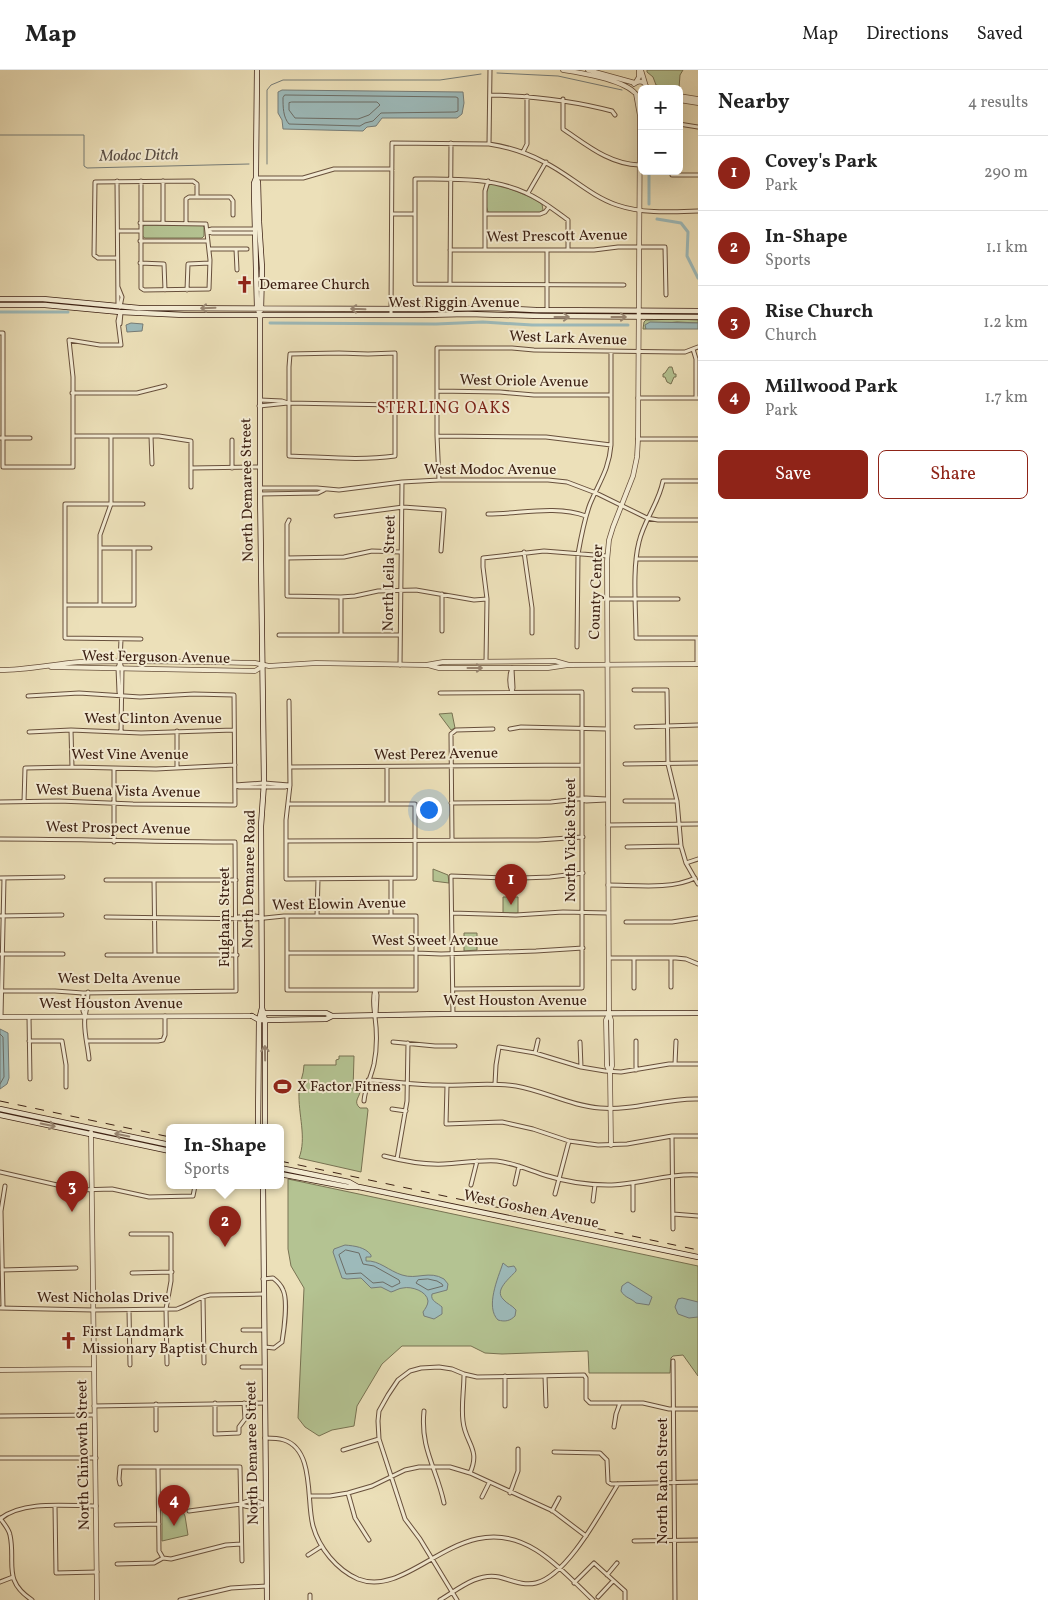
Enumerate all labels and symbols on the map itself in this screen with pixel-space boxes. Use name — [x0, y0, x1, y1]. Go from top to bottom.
water label: Modoc Ditch — [98, 144, 179, 168]
street label: West Prescott Avenue — [486, 225, 628, 249]
church icon: Demaree Church — [235, 275, 255, 295]
place label: Demaree Church — [259, 275, 370, 296]
street label: West Riggin Avenue — [388, 293, 520, 314]
one-way arrow — [201, 303, 217, 312]
one-way arrow — [350, 304, 366, 313]
one-way arrow — [554, 312, 570, 322]
one-way arrow — [610, 312, 626, 322]
street label: West Lark Avenue — [509, 326, 627, 352]
street label: West Oriole Avenue — [459, 370, 589, 394]
district label: STERLING OAKS — [377, 398, 511, 420]
street label: North Demaree Street — [236, 418, 260, 562]
street label: West Modoc Avenue — [424, 460, 556, 481]
street label: North Leila Street — [378, 514, 402, 632]
street label: County Center — [585, 544, 609, 640]
street label: West Ferguson Avenue — [82, 646, 230, 670]
one-way arrow — [466, 663, 482, 673]
street label: West Clinton Avenue — [84, 709, 222, 730]
street label: West Perez Avenue — [374, 743, 498, 767]
street label: West Vine Avenue — [71, 745, 189, 766]
street label: North Vickie Street — [561, 778, 582, 902]
street label: West Buena Vista Avenue — [35, 780, 201, 804]
your location — [416, 797, 442, 823]
street label: North Demaree Road — [238, 809, 262, 949]
street label: West Prospect Avenue — [45, 817, 191, 841]
pin: 1 — [495, 864, 527, 905]
street label: Fulgham Street — [215, 867, 236, 967]
street label: West Elowin Avenue — [272, 893, 406, 917]
street label: West Sweet Avenue — [372, 931, 498, 952]
street label: West Delta Avenue — [58, 969, 181, 990]
street label: West Houston Avenue — [443, 991, 587, 1012]
street label: West Houston Avenue — [39, 994, 183, 1015]
one-way arrow — [260, 1046, 270, 1062]
sports icon: X Factor Fitness — [273, 1077, 293, 1097]
place label: X Factor Fitness — [297, 1077, 401, 1098]
one-way arrow — [39, 1121, 55, 1130]
one-way arrow — [115, 1129, 131, 1139]
pin: 3 — [56, 1171, 88, 1212]
street label: West Goshen Avenue — [461, 1185, 601, 1235]
pin: 2 — [209, 1206, 241, 1247]
street label: West Nicholas Drive — [37, 1288, 169, 1309]
place label: First Landmark Missionary Baptist Church — [82, 1322, 258, 1360]
church icon: First Landmark Missionary Baptist Church — [58, 1331, 78, 1351]
street label: North Chinowth Street — [72, 1379, 96, 1531]
street label: North Demaree Street — [241, 1381, 265, 1525]
street label: North Ranch Street — [653, 1418, 674, 1544]
pin: 4 — [158, 1485, 190, 1526]

